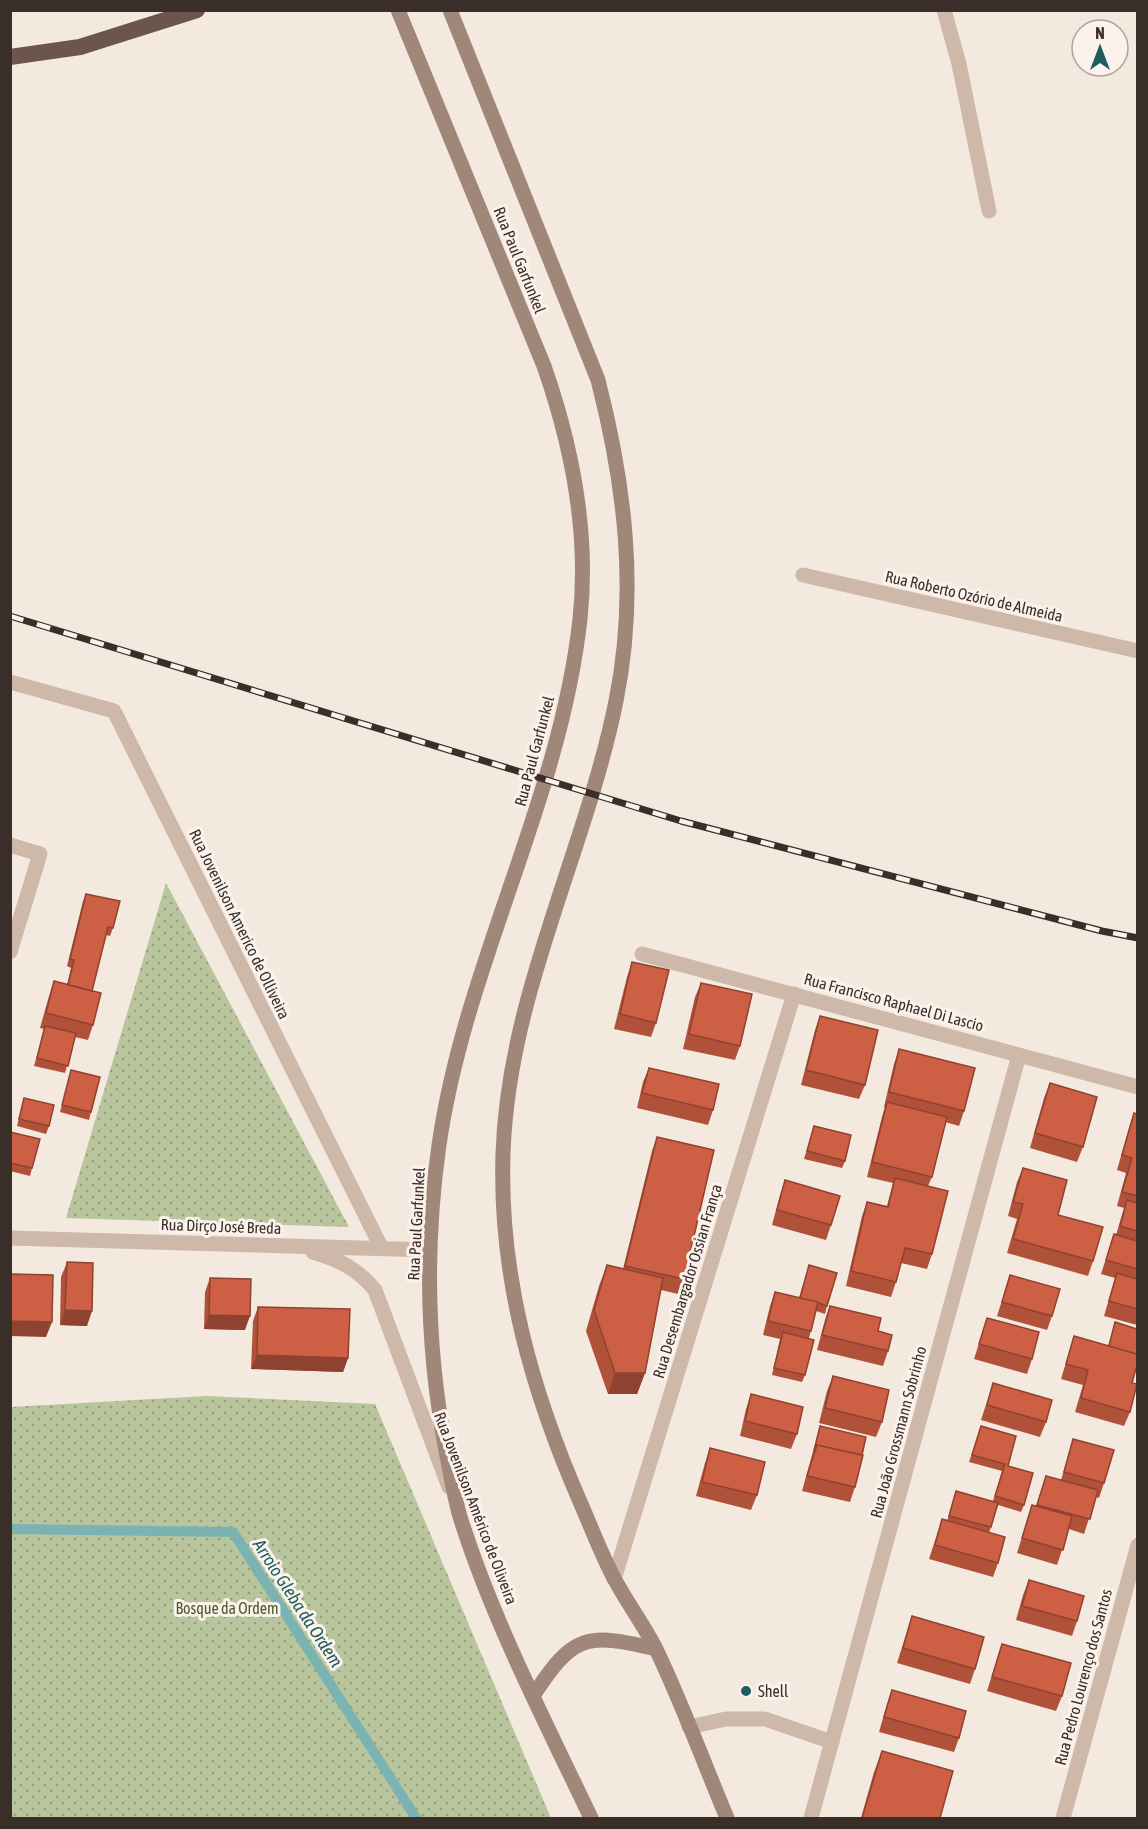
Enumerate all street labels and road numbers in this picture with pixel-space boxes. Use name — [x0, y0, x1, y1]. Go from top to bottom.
street label: Rua Paul Garfunkel — [490, 204, 550, 317]
street label: Rua Roberto Ozório de Almeida — [883, 567, 1065, 625]
street label: Rua Paul Garfunkel — [511, 693, 558, 808]
street label: Rua Jovenilson Americo de Olliveira — [186, 826, 294, 1022]
street label: Rua Francisco Raphael Di Lascio — [802, 969, 986, 1036]
street label: Rua Paul Garfunkel — [404, 1166, 428, 1281]
street label: Rua Desembargador Ossian França — [649, 1182, 726, 1381]
street label: Rua Dirço José Breda — [160, 1215, 282, 1238]
street label: Rua João Grossmann Sobrinho — [866, 1344, 930, 1520]
street label: Rua Jovenilson Américo de Oliveira — [431, 1409, 521, 1607]
street label: Rua Pedro Lourenço dos Santos — [1051, 1587, 1116, 1767]

